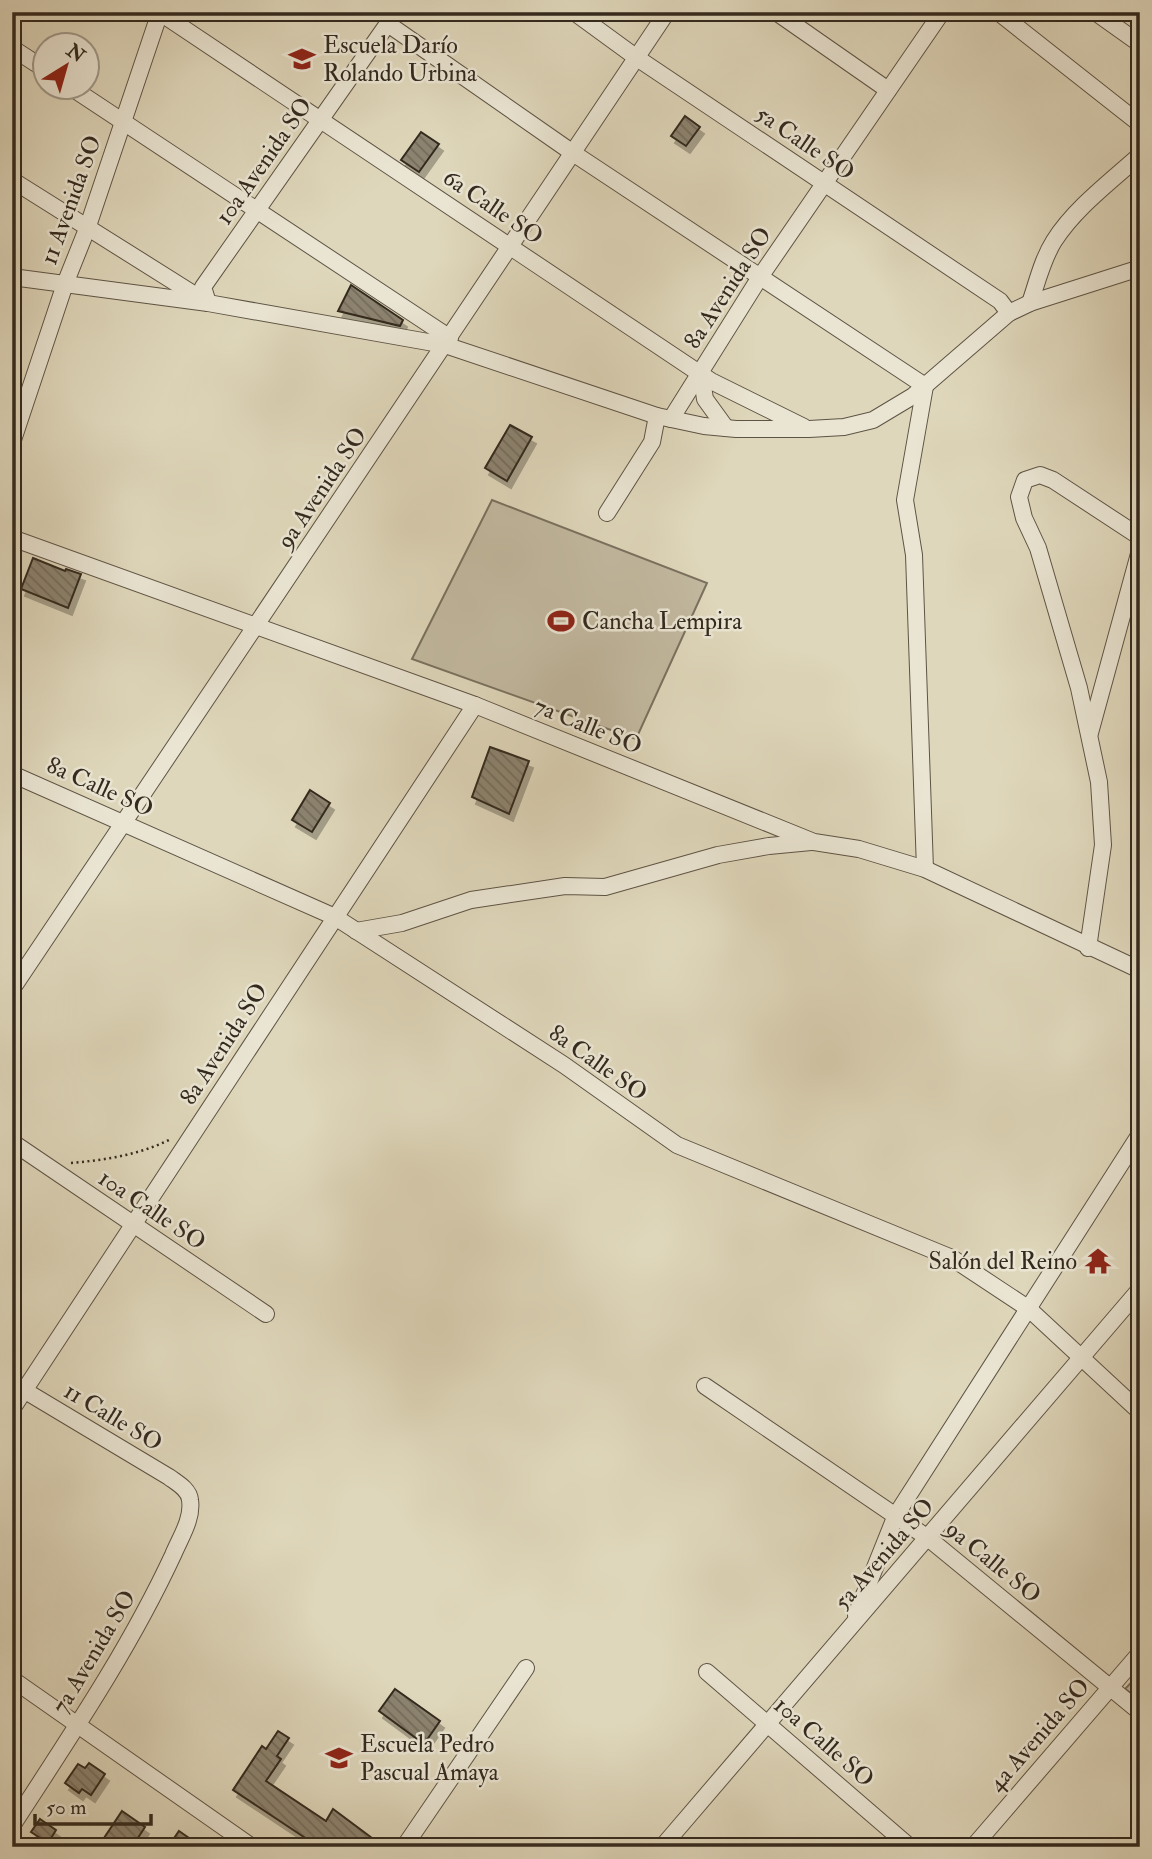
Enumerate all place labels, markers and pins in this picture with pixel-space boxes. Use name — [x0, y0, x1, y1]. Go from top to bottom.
place label: Escuela Darío Rolando Urbina — [323, 30, 478, 89]
school or university icon: Escuela Darío Rolando Urbina — [287, 44, 317, 74]
sports icon: Cancha Lempira — [546, 606, 576, 636]
place label: Cancha Lempira — [582, 606, 743, 637]
place label: Salón del Reino — [928, 1246, 1077, 1277]
temple icon: Salón del Reino — [1083, 1246, 1113, 1276]
place label: Escuela Pedro Pascual Amaya — [360, 1729, 500, 1788]
school or university icon: Escuela Pedro Pascual Amaya — [324, 1743, 354, 1773]

